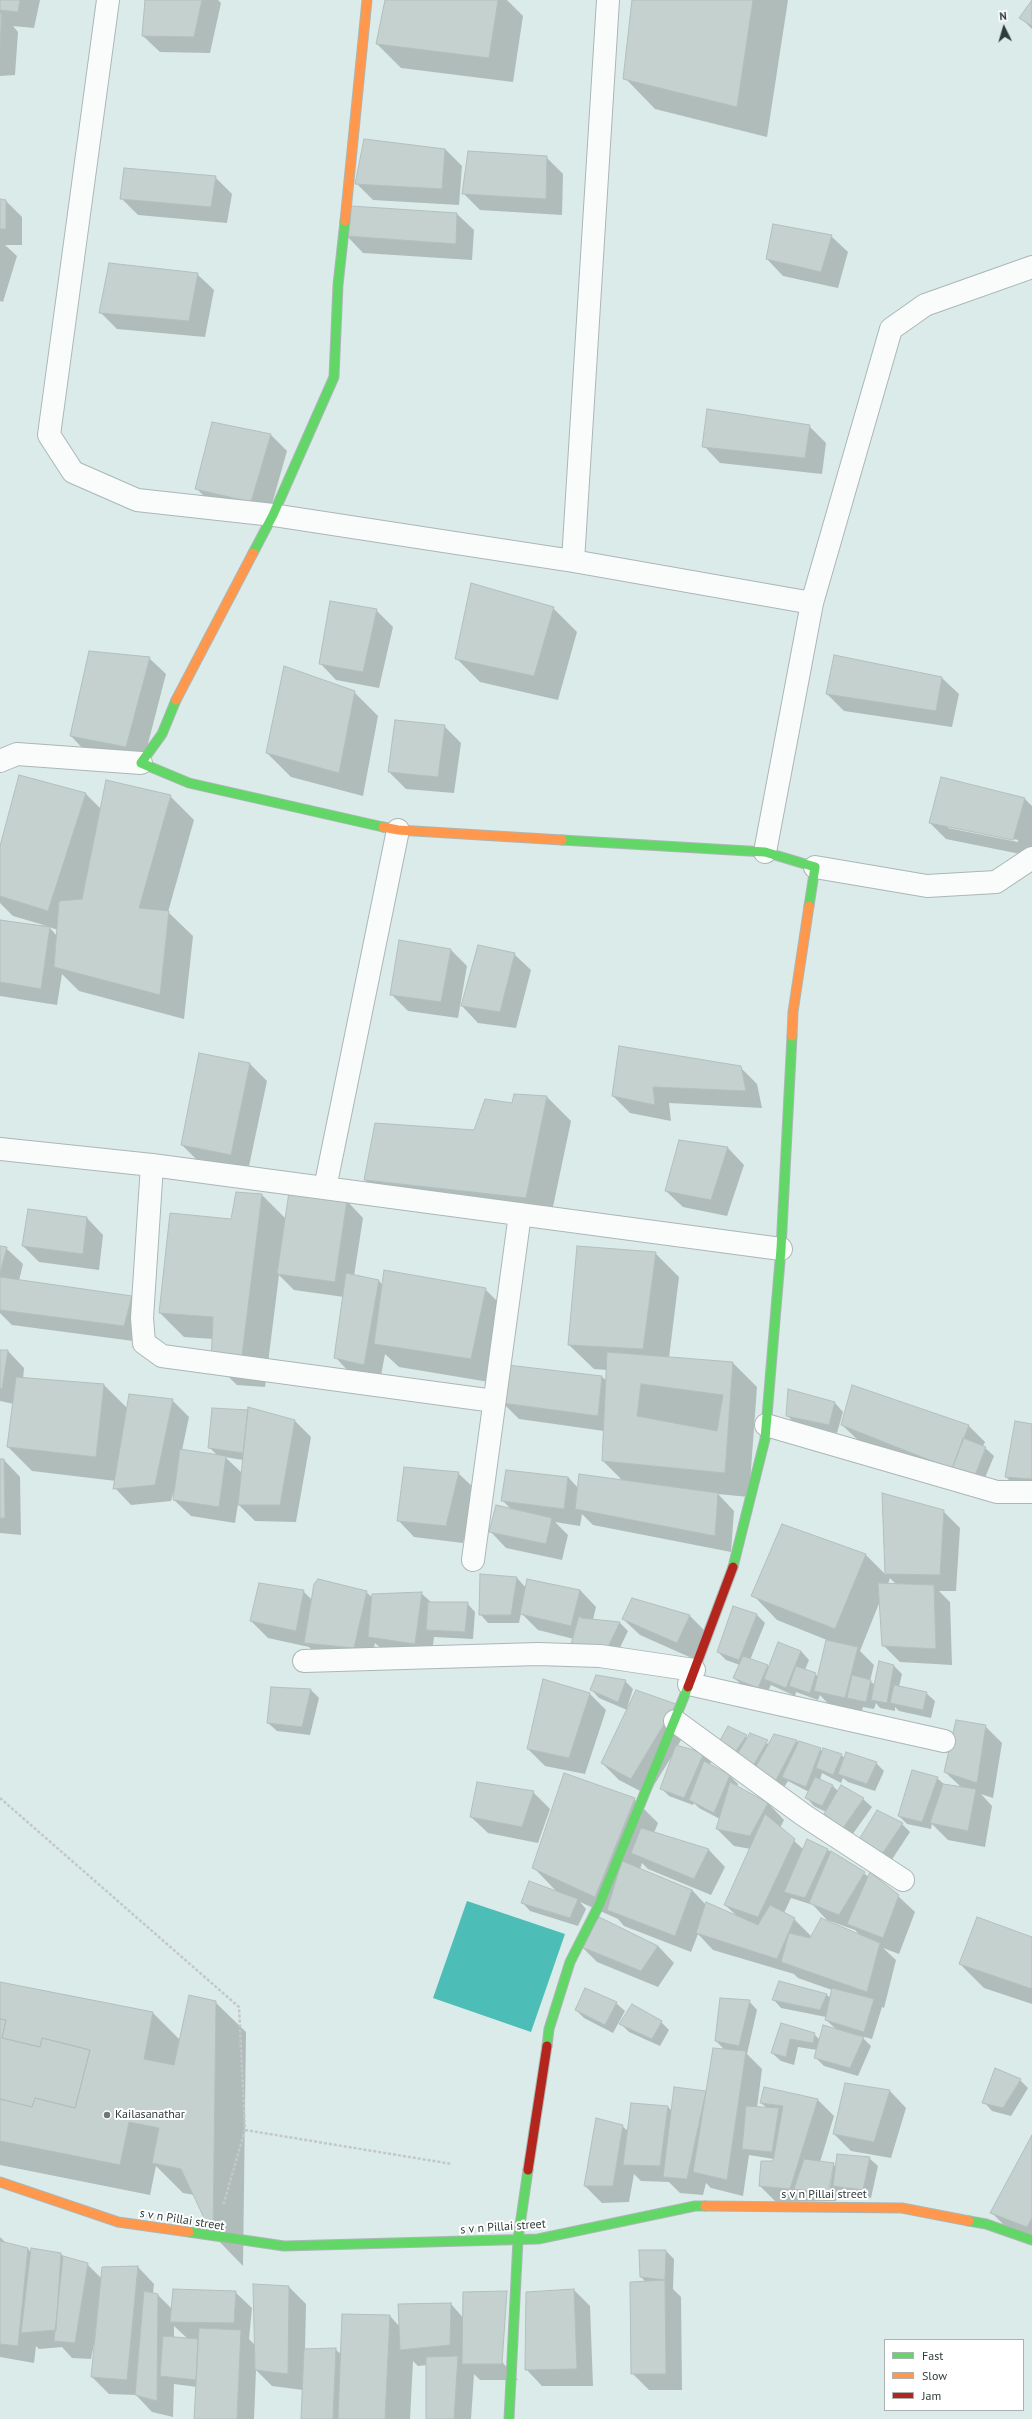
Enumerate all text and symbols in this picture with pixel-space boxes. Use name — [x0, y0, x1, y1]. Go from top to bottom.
north arrow — [984, 8, 1024, 48]
text: N — [999, 9, 1007, 23]
place label: Kailasanathar — [115, 2108, 185, 2122]
marker: Kailasanathar — [102, 2110, 112, 2120]
street label: s v n Pillai street — [781, 2188, 867, 2202]
street label: s v n Pillai street — [139, 2206, 225, 2234]
street label: s v n Pillai street — [460, 2217, 546, 2237]
legend — [884, 2339, 1024, 2411]
text: Fast — [922, 2348, 943, 2363]
text: Slow — [922, 2368, 947, 2383]
text: Jam — [922, 2388, 941, 2403]

